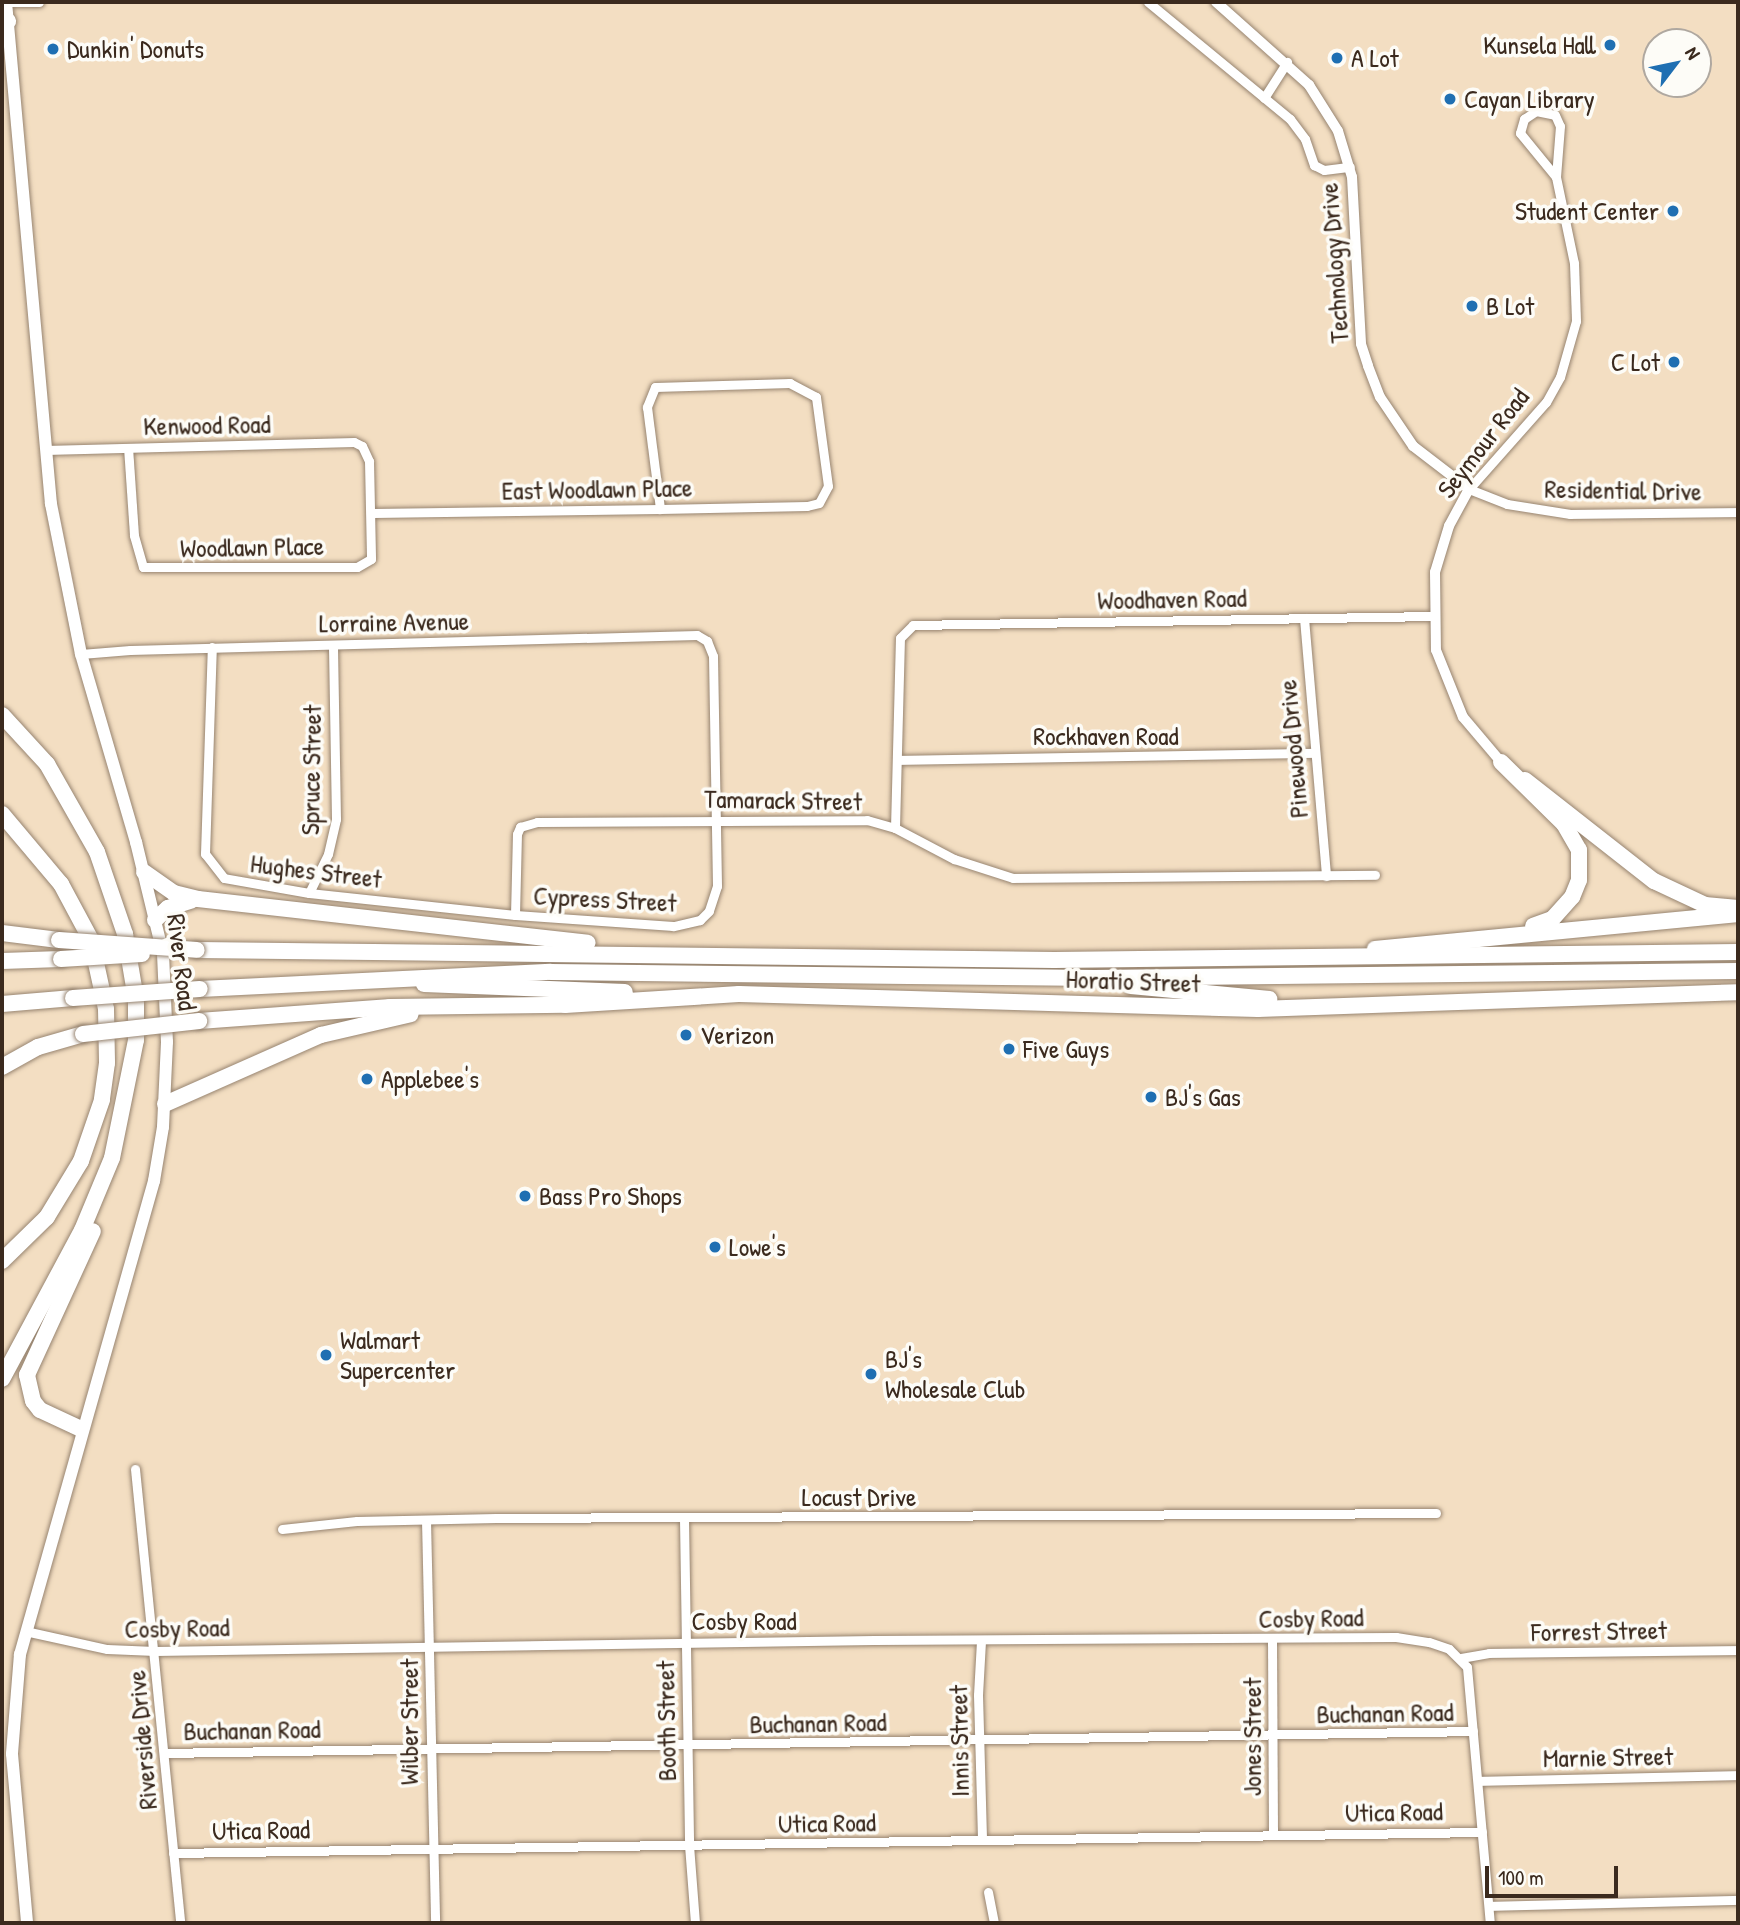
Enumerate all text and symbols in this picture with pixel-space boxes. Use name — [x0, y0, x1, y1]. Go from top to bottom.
north arrow — [1642, 28, 1712, 98]
place label: Kunsela Hall — [1483, 29, 1596, 61]
place label: Dunkin' Donuts — [67, 33, 204, 65]
marker: Kunsela Hall — [1602, 37, 1618, 53]
marker: Dunkin' Donuts — [45, 41, 61, 57]
place label: A Lot — [1351, 42, 1399, 74]
text: N — [1679, 42, 1707, 64]
marker: A Lot — [1329, 50, 1345, 66]
place label: Cayan Library — [1464, 83, 1595, 115]
marker: Cayan Library — [1442, 91, 1458, 107]
street label: Technology Drive — [1313, 182, 1355, 344]
place label: Student Center — [1515, 195, 1659, 227]
marker: Student Center — [1665, 203, 1681, 219]
place label: B Lot — [1486, 290, 1534, 322]
marker: B Lot — [1464, 298, 1480, 314]
place label: C Lot — [1611, 346, 1660, 378]
marker: C Lot — [1666, 354, 1682, 370]
street label: Seymour Road — [1431, 382, 1535, 504]
street label: Kenwood Road — [143, 408, 271, 442]
street label: East Woodlawn Place — [501, 472, 693, 506]
street label: Residential Drive — [1544, 473, 1702, 507]
street label: Woodlawn Place — [180, 530, 324, 564]
street label: Woodhaven Road — [1097, 582, 1247, 616]
street label: Lorraine Avenue — [319, 605, 469, 639]
street label: Pinewood Drive — [1271, 679, 1315, 819]
street label: Spruce Street — [294, 705, 328, 835]
street label: Rockhaven Road — [1033, 720, 1179, 752]
street label: Tamarack Street — [704, 783, 862, 817]
street label: Hughes Street — [249, 847, 383, 895]
street label: Cypress Street — [533, 880, 677, 918]
street label: River Road — [161, 912, 203, 1012]
street label: Horatio Street — [1065, 963, 1201, 999]
place label: Verizon — [700, 1019, 774, 1051]
marker: Verizon — [678, 1027, 694, 1043]
place label: Five Guys — [1023, 1033, 1109, 1065]
marker: Five Guys — [1001, 1041, 1017, 1057]
place label: Applebee's — [381, 1063, 479, 1095]
marker: Applebee's — [359, 1071, 375, 1087]
place label: BJ's Gas — [1165, 1081, 1241, 1113]
marker: BJ's Gas — [1143, 1089, 1159, 1105]
place label: Bass Pro Shops — [539, 1180, 682, 1212]
marker: Bass Pro Shops — [517, 1188, 533, 1204]
place label: Lowe's — [729, 1231, 786, 1263]
marker: Lowe's — [707, 1239, 723, 1255]
place label: Walmart Supercenter — [340, 1324, 455, 1386]
place label: BJ's Wholesale Club — [885, 1343, 1025, 1404]
marker: Walmart Supercenter — [318, 1347, 334, 1363]
marker: BJ's Wholesale Club — [863, 1366, 879, 1382]
street label: Locust Drive — [802, 1481, 916, 1513]
street label: Cosby Road — [1258, 1601, 1364, 1635]
street label: Cosby Road — [691, 1605, 797, 1637]
street label: Cosby Road — [124, 1611, 230, 1645]
street label: Forrest Street — [1531, 1614, 1667, 1648]
street label: Wilber Street — [393, 1659, 425, 1785]
street label: Booth Street — [649, 1660, 683, 1782]
street label: Riverside Drive — [120, 1669, 164, 1811]
street label: Jones Street — [1236, 1678, 1268, 1796]
street label: Innis Street — [942, 1685, 976, 1797]
street label: Buchanan Road — [1316, 1696, 1454, 1730]
street label: Buchanan Road — [749, 1706, 887, 1740]
street label: Buchanan Road — [183, 1713, 321, 1747]
street label: Marnie Street — [1543, 1740, 1673, 1774]
street label: Utica Road — [1345, 1796, 1443, 1828]
street label: Utica Road — [778, 1807, 876, 1839]
street label: Utica Road — [212, 1814, 310, 1846]
scale bar — [1488, 1852, 1621, 1896]
text: 100 m — [1498, 1863, 1544, 1892]

